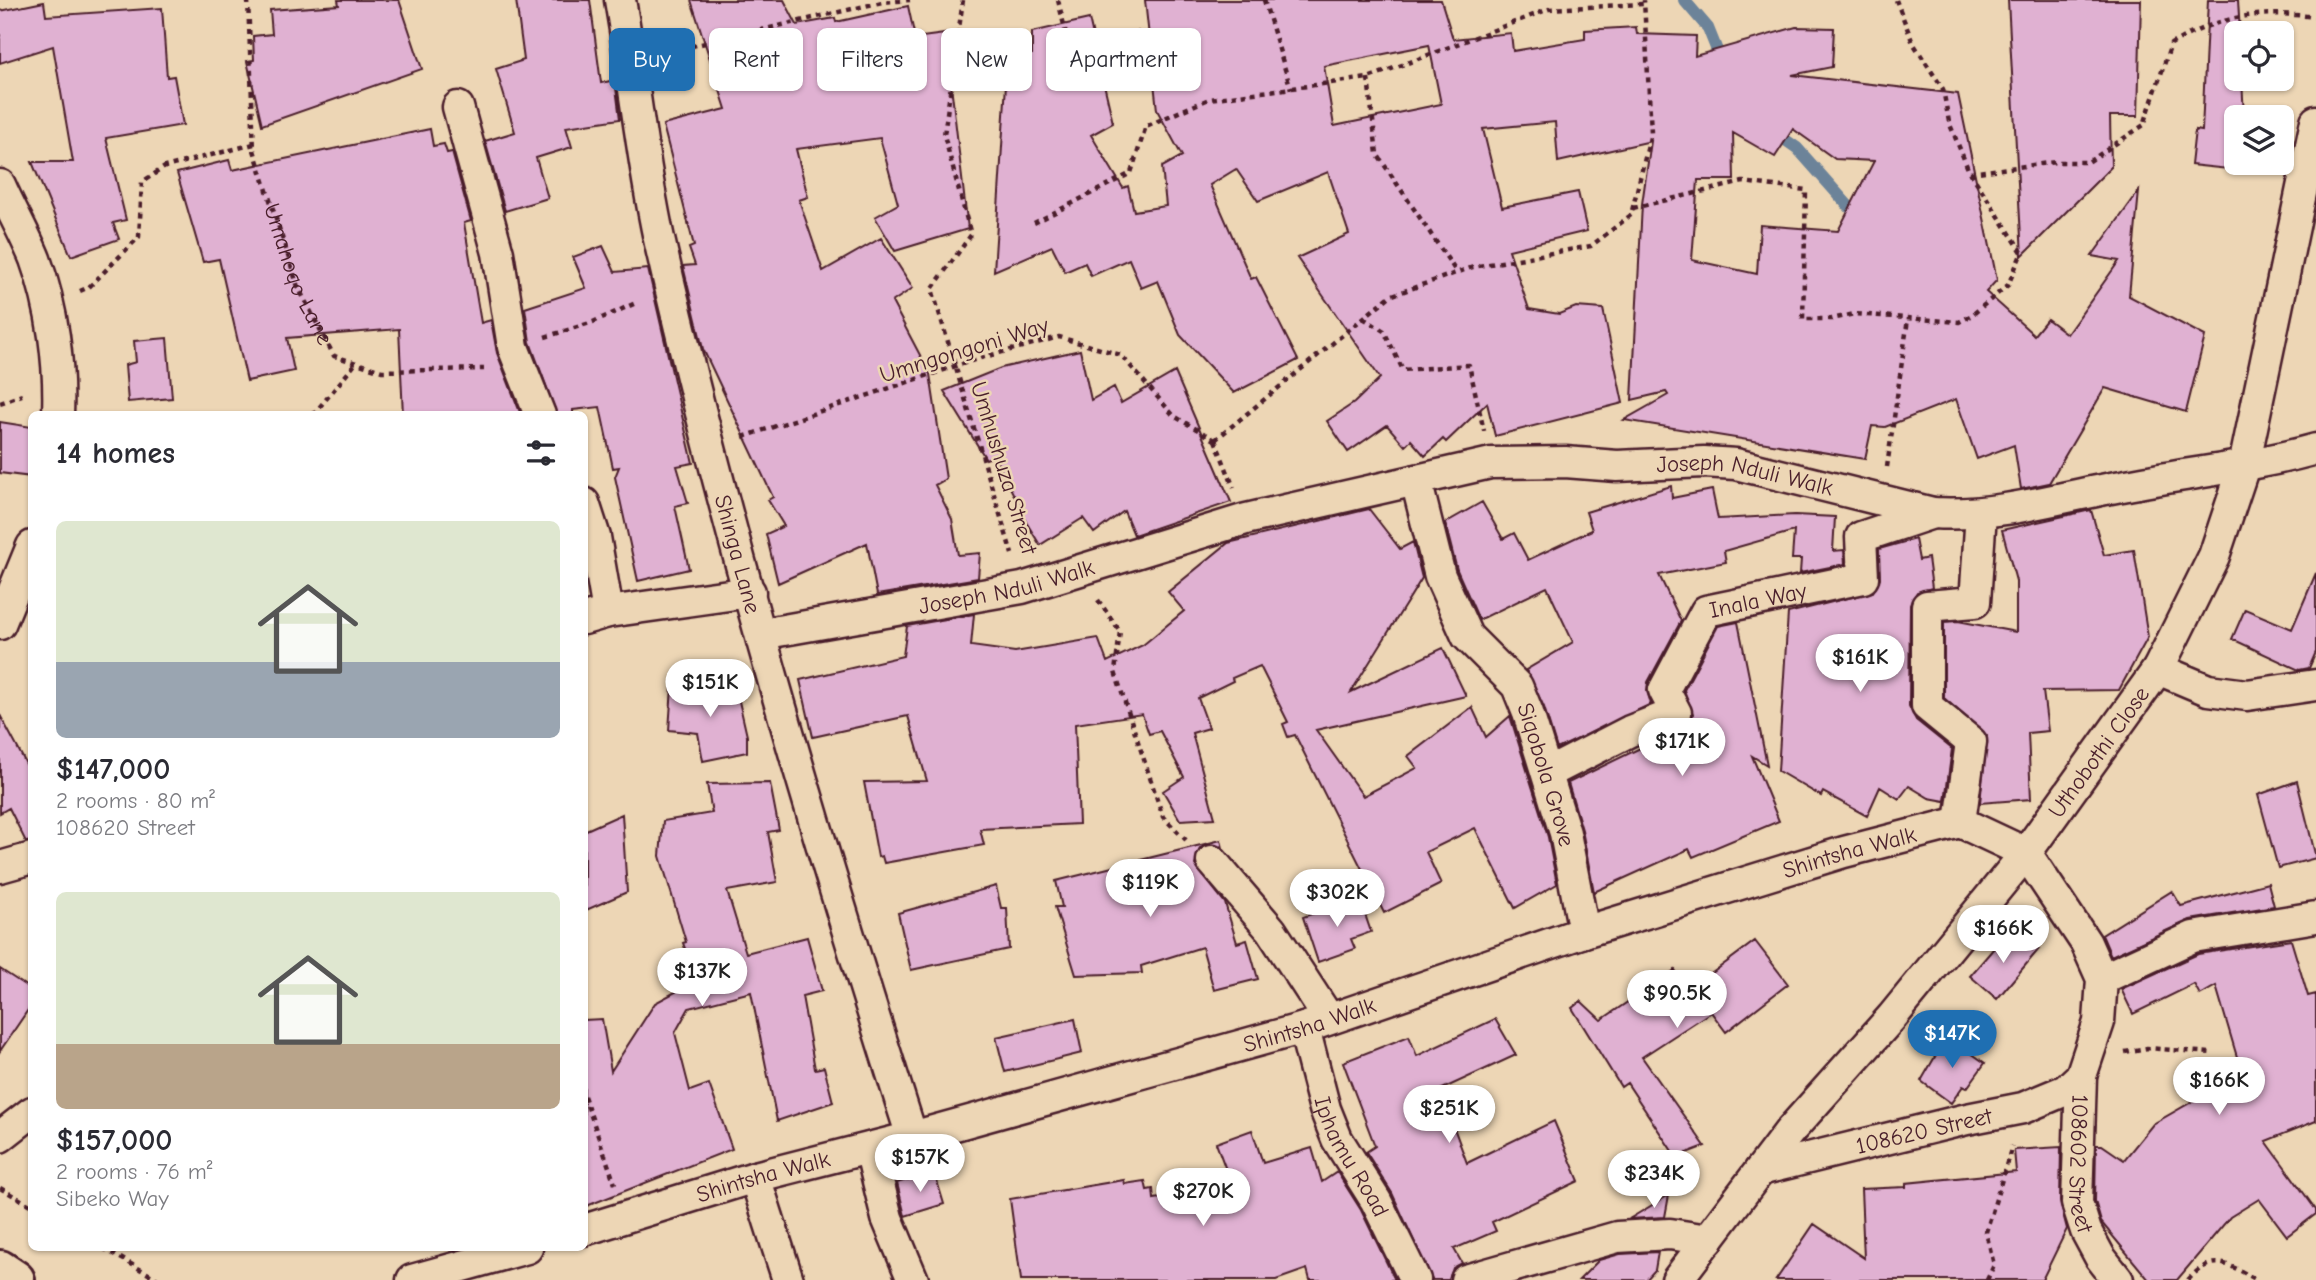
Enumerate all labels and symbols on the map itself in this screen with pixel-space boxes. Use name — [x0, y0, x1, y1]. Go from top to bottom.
street label: Umahoqo Lane — [258, 200, 339, 349]
street label: Umngongoni Way — [876, 311, 1052, 389]
street label: Umhushuza Street — [965, 378, 1044, 559]
street label: Joseph Nduli Walk — [1656, 448, 1836, 501]
street label: Shinga Lane — [709, 492, 767, 616]
street label: Joseph Nduli Walk — [917, 553, 1097, 619]
street label: Inala Way — [1707, 577, 1810, 623]
pin: $161K — [1811, 634, 1909, 694]
pin: $151K — [661, 660, 759, 719]
street label: Uthobothi Close — [2042, 681, 2155, 823]
street label: Siqobola Grove — [1512, 699, 1581, 849]
pin: $171K — [1633, 718, 1731, 778]
street label: Shintsha Walk — [1779, 820, 1919, 884]
pin: $119K — [1101, 860, 1199, 919]
pin: $302K — [1288, 870, 1386, 929]
pin: $166K — [1954, 906, 2052, 965]
pin: $137K — [653, 948, 751, 1008]
pin: $90.5K — [1620, 970, 1734, 1030]
street label: Shintsha Walk — [1240, 991, 1379, 1058]
pin: $147K — [1903, 1010, 2001, 1070]
pin: $166K — [2170, 1058, 2268, 1117]
pin: $251K — [1400, 1086, 1498, 1145]
street label: Iphamu Road — [1309, 1094, 1395, 1221]
street label: 108602 Street — [2063, 1094, 2100, 1237]
street label: 108620 Street — [1853, 1102, 1996, 1160]
pin: $157K — [871, 1134, 969, 1194]
street label: Shintsha Walk — [693, 1145, 833, 1208]
pin: $234K — [1605, 1150, 1703, 1210]
pin: $270K — [1154, 1168, 1252, 1228]

